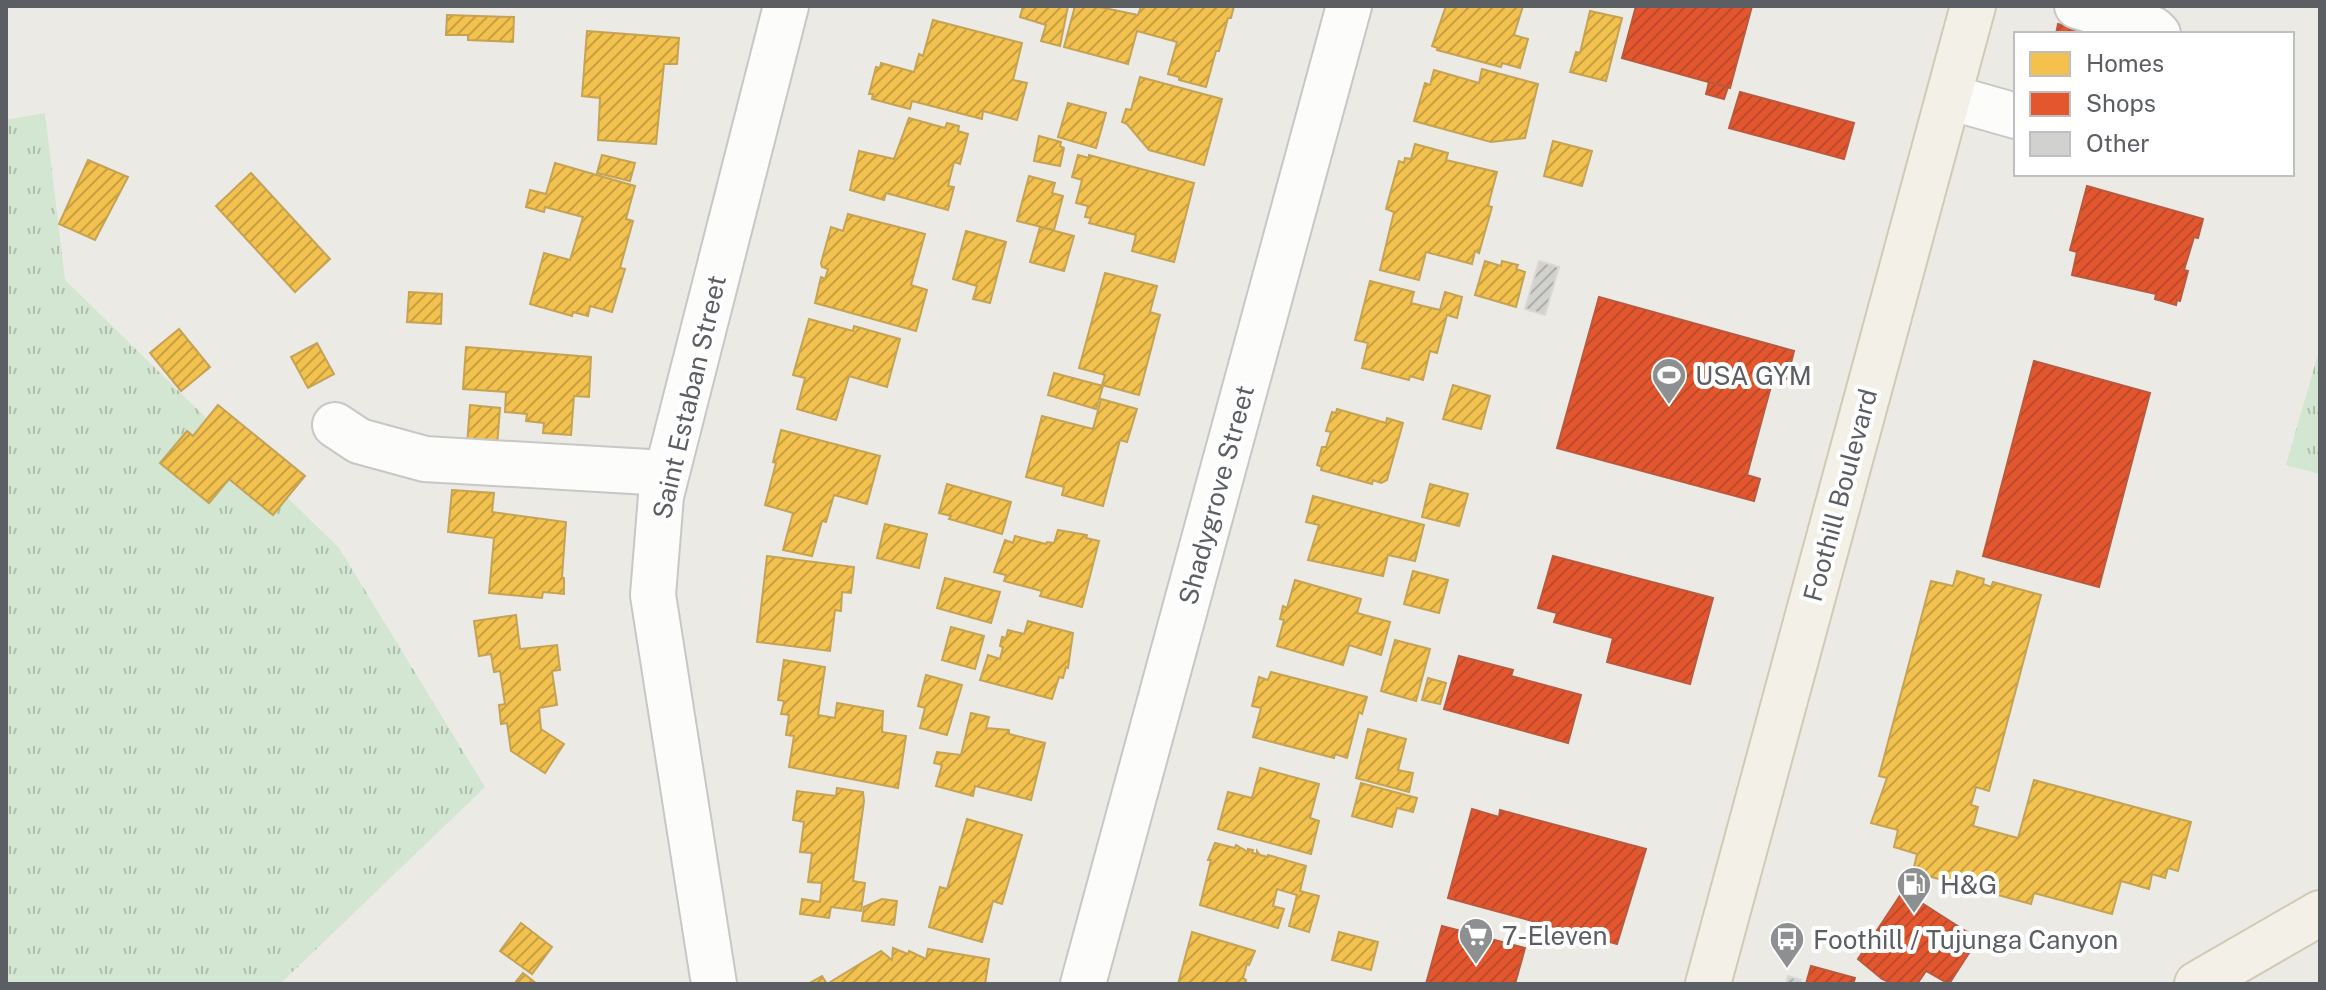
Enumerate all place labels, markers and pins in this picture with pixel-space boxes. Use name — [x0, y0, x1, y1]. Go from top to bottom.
sports icon: USA GYM — [1650, 356, 1688, 406]
place label: USA GYM — [1695, 360, 1812, 391]
fuel station icon: H&G — [1895, 865, 1933, 915]
place label: H&G — [1940, 869, 1997, 900]
supermarket icon: 7-Eleven — [1457, 916, 1495, 966]
place label: 7-Eleven — [1502, 920, 1608, 951]
bus stop icon: Foothill / Tujunga Canyon — [1768, 920, 1806, 970]
place label: Foothill / Tujunga Canyon — [1813, 924, 2118, 955]

